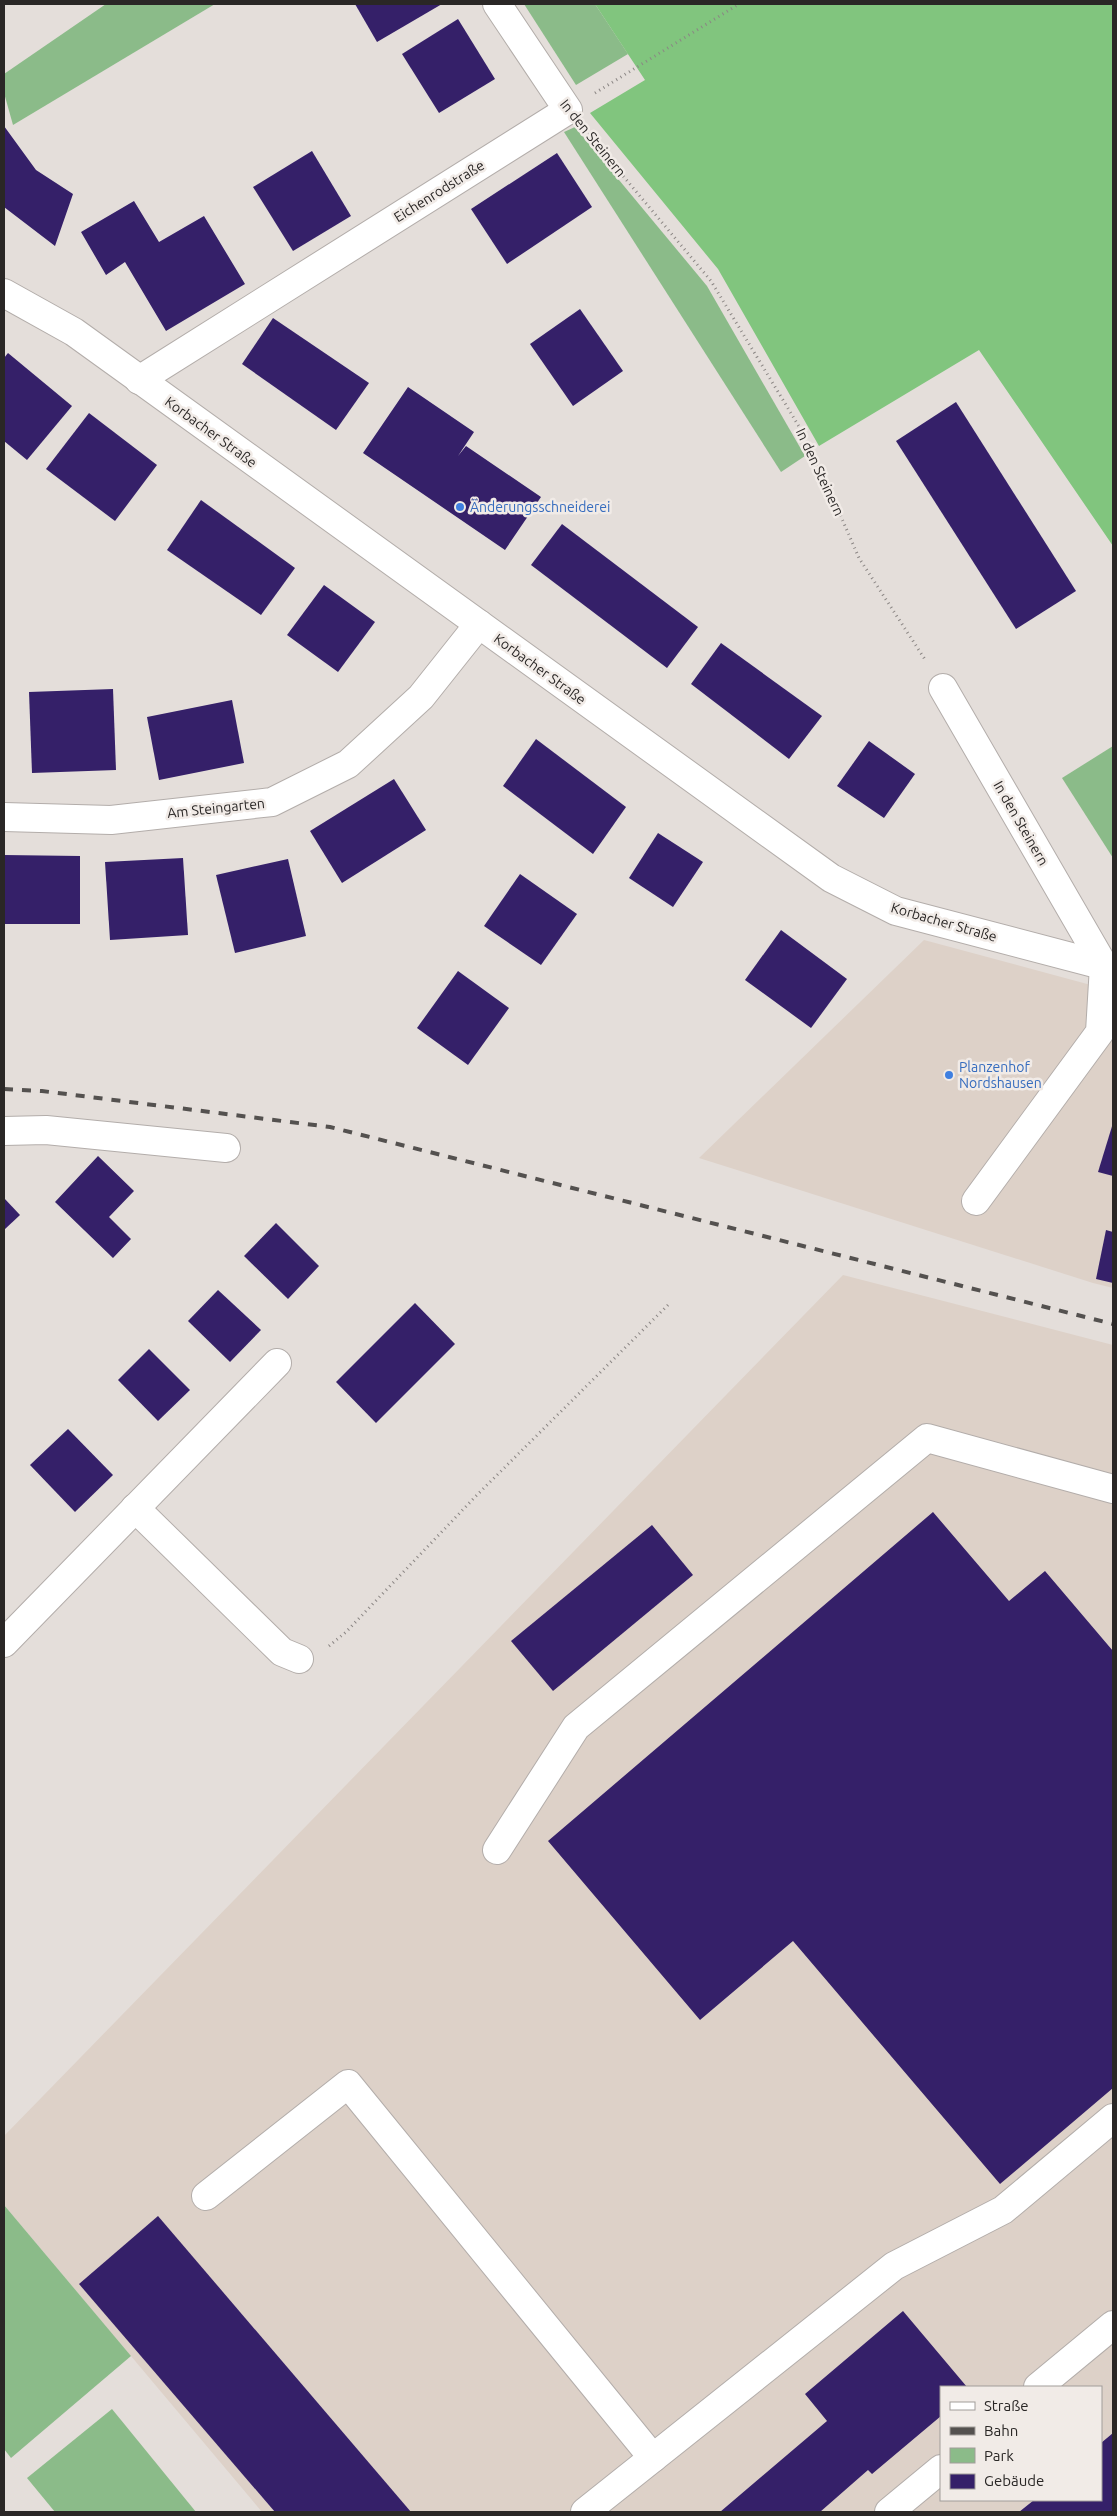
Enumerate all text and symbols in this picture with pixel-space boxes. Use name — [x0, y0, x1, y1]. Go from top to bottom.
street label: In den Steinern — [557, 96, 629, 180]
street label: Eichenrodstraße — [391, 157, 487, 225]
street label: Korbacher Straße — [162, 393, 260, 471]
street label: In den Steinern — [793, 426, 847, 518]
place label: Änderungsschneiderei — [470, 499, 610, 515]
marker: Änderungsschneiderei — [454, 501, 466, 513]
street label: Korbacher Straße — [491, 630, 589, 708]
street label: In den Steinern — [990, 778, 1052, 868]
street label: Am Steingarten — [166, 795, 266, 821]
street label: Korbacher Straße — [889, 899, 999, 945]
place label: Planzenhof Nordshausen — [959, 1059, 1042, 1091]
marker: Planzenhof Nordshausen — [943, 1069, 955, 1081]
legend — [940, 2386, 1102, 2501]
text: Straße — [984, 2397, 1028, 2414]
text: Bahn — [984, 2422, 1018, 2439]
text: Park — [984, 2447, 1014, 2464]
text: Gebäude — [984, 2472, 1044, 2489]

